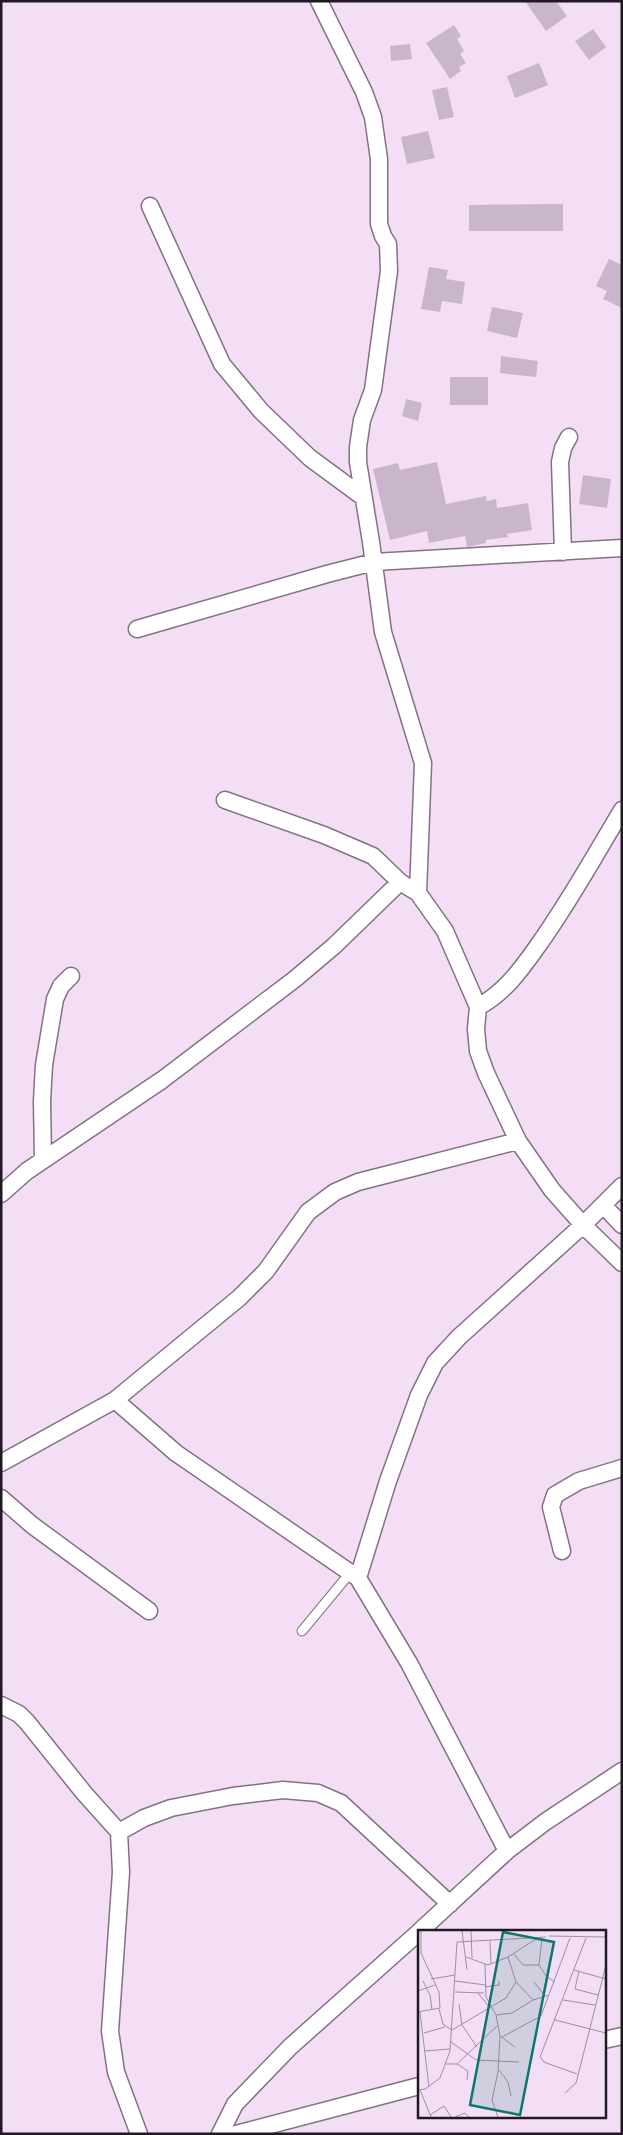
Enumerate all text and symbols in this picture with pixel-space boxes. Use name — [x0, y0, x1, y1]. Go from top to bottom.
inset map — [418, 1930, 606, 2118]

